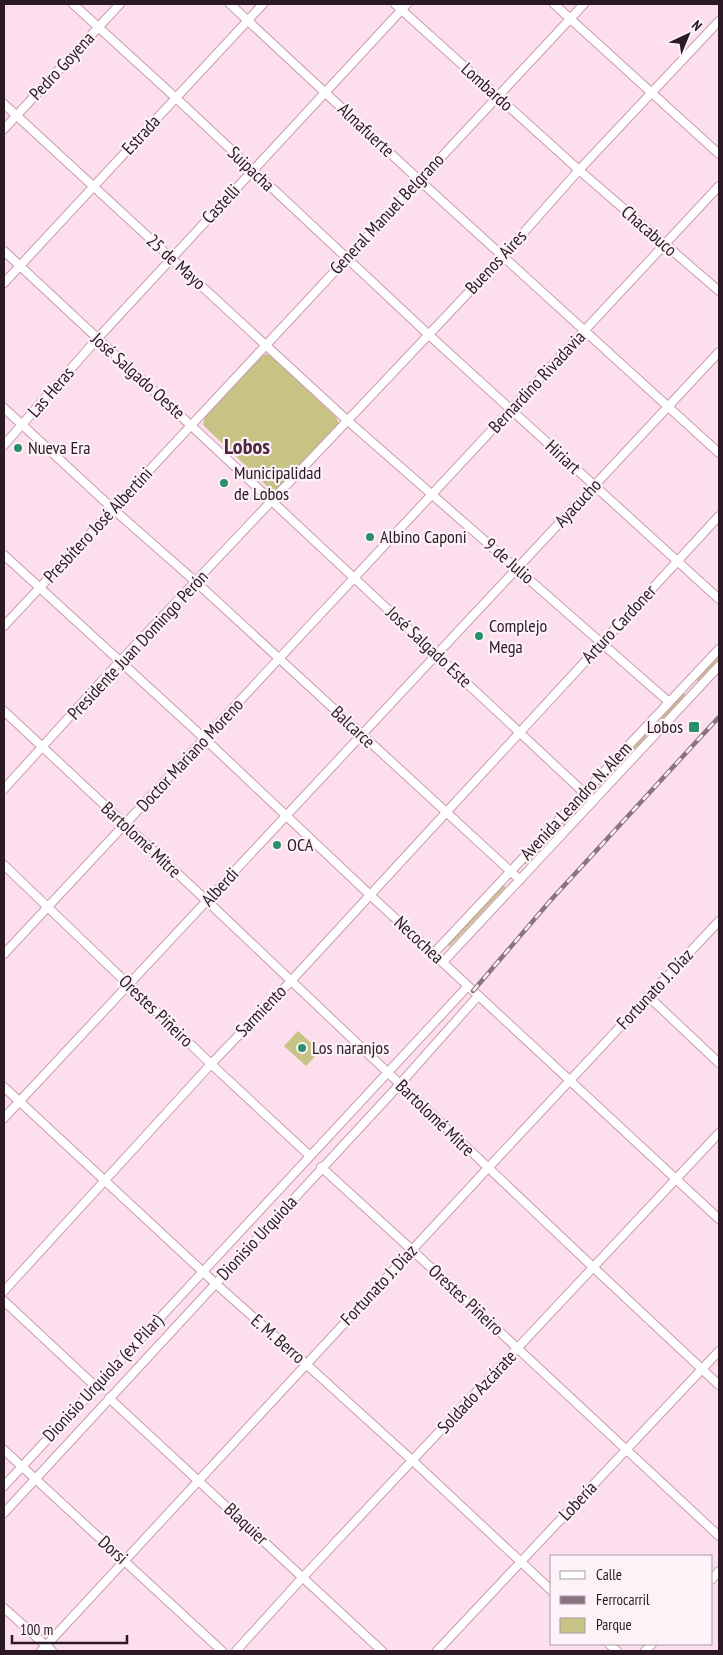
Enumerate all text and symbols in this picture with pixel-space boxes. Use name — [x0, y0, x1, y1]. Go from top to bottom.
north arrow — [663, 10, 713, 60]
text: N — [688, 17, 706, 35]
street label: Pedro Goyena — [24, 27, 99, 105]
street label: Lombardo — [457, 57, 518, 116]
street label: Almafuerte — [333, 98, 399, 162]
street label: Estrada — [117, 110, 165, 159]
street label: Suipacha — [223, 141, 280, 196]
street label: General Manuel Belgrano — [325, 148, 449, 279]
street label: Castelli — [197, 179, 245, 228]
street label: Chacabuco — [617, 200, 682, 261]
street label: Buenos Aires — [460, 225, 531, 299]
street label: 25 de Mayo — [142, 229, 211, 294]
street label: Bernardino Rivadavia — [483, 326, 590, 438]
street label: José Salgado Oeste — [86, 327, 190, 424]
street label: Las Heras — [22, 362, 79, 422]
district label: Lobos — [224, 432, 270, 460]
street label: Hiriart — [541, 435, 586, 479]
place label: Nueva Era — [28, 436, 90, 459]
marker: Nueva Era — [12, 442, 24, 454]
place label: Municipalidad de Lobos — [234, 461, 321, 505]
street label: Presbítero José Albertini — [38, 462, 157, 587]
street label: Ayacucho — [549, 473, 606, 532]
marker: Municipalidad de Lobos — [218, 477, 230, 489]
place label: Albino Caponi — [380, 525, 467, 548]
marker: Albino Caponi — [364, 531, 376, 543]
street label: 9 de Julio — [480, 533, 539, 589]
street label: Presidente Juan Domingo Perón — [62, 565, 213, 724]
street label: Arturo Cardoner — [576, 580, 661, 668]
street label: José Salgado Este — [381, 600, 477, 692]
place label: Complejo Mega — [489, 614, 548, 658]
marker: Complejo Mega — [473, 630, 485, 642]
street label: Doctor Mariano Moreno — [131, 693, 248, 816]
street label: Balcarce — [326, 701, 380, 753]
place label: Lobos — [647, 715, 683, 738]
marker: Lobos — [687, 720, 701, 734]
street label: Avenida Leandro N. Alem — [515, 737, 636, 865]
street label: Bartolomé Mitre — [96, 797, 186, 883]
place label: OCA — [287, 833, 314, 856]
marker: OCA — [271, 839, 283, 851]
street label: Alberdi — [196, 863, 243, 911]
street label: Necochea — [390, 911, 449, 968]
street label: Fortunato J. Díaz — [611, 943, 698, 1034]
street label: Orestes Piñeiro — [114, 970, 198, 1052]
street label: Sarmiento — [230, 980, 291, 1041]
place label: Los naranjos — [312, 1036, 389, 1059]
marker: Los naranjos — [296, 1042, 308, 1054]
street label: Bartolomé Mitre — [391, 1074, 480, 1161]
street label: Dionisio Urquiola — [212, 1191, 302, 1285]
street label: Fortunato J. Díaz — [335, 1239, 422, 1330]
street label: Orestes Piñeiro — [424, 1259, 509, 1340]
street label: Dionisio Urquiola (ex Pilar) — [38, 1309, 168, 1446]
street label: E. M. Berro — [246, 1309, 310, 1369]
street label: Soldado Azcárate — [432, 1345, 521, 1438]
street label: Lobería — [554, 1476, 602, 1525]
street label: Blaquier — [220, 1498, 273, 1550]
street label: Dorsi — [94, 1530, 133, 1569]
legend — [550, 1555, 713, 1645]
text: Calle — [596, 1565, 622, 1584]
text: Ferrocarril — [596, 1590, 650, 1609]
scale bar — [12, 1612, 128, 1644]
text: Parque — [596, 1615, 632, 1634]
text: 100 m — [20, 1620, 53, 1639]

